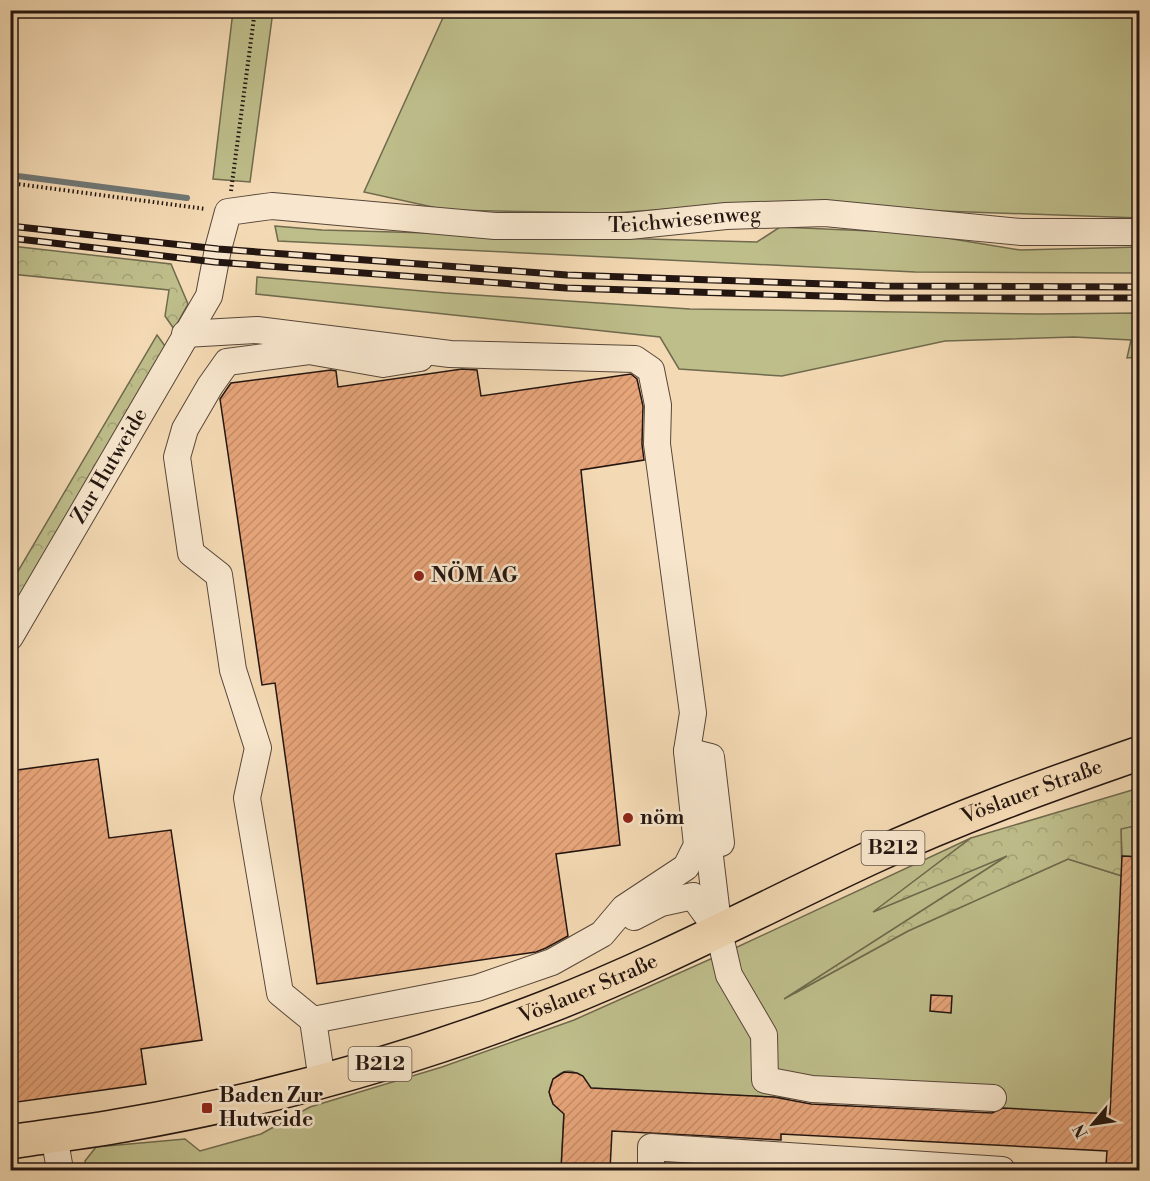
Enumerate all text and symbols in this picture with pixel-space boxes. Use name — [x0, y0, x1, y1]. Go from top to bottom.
street label: Teichwiesenweg — [608, 202, 761, 239]
street label: Zur Hutweide — [66, 403, 154, 529]
place label: NÖM AG — [431, 560, 518, 589]
marker: NÖM AG — [412, 569, 426, 583]
street label: Vöslauer Straße — [957, 754, 1106, 831]
place label: nöm — [640, 805, 684, 831]
marker: nöm — [621, 811, 635, 825]
road number: B212 — [862, 831, 924, 865]
street label: Vöslauer Straße — [514, 948, 662, 1030]
road number: B212 — [348, 1047, 412, 1081]
place label: Baden Zur Hutweide — [219, 1083, 323, 1133]
north arrow — [1063, 1094, 1123, 1154]
marker: Baden Zur Hutweide — [200, 1101, 214, 1115]
text: N — [1069, 1120, 1093, 1141]

